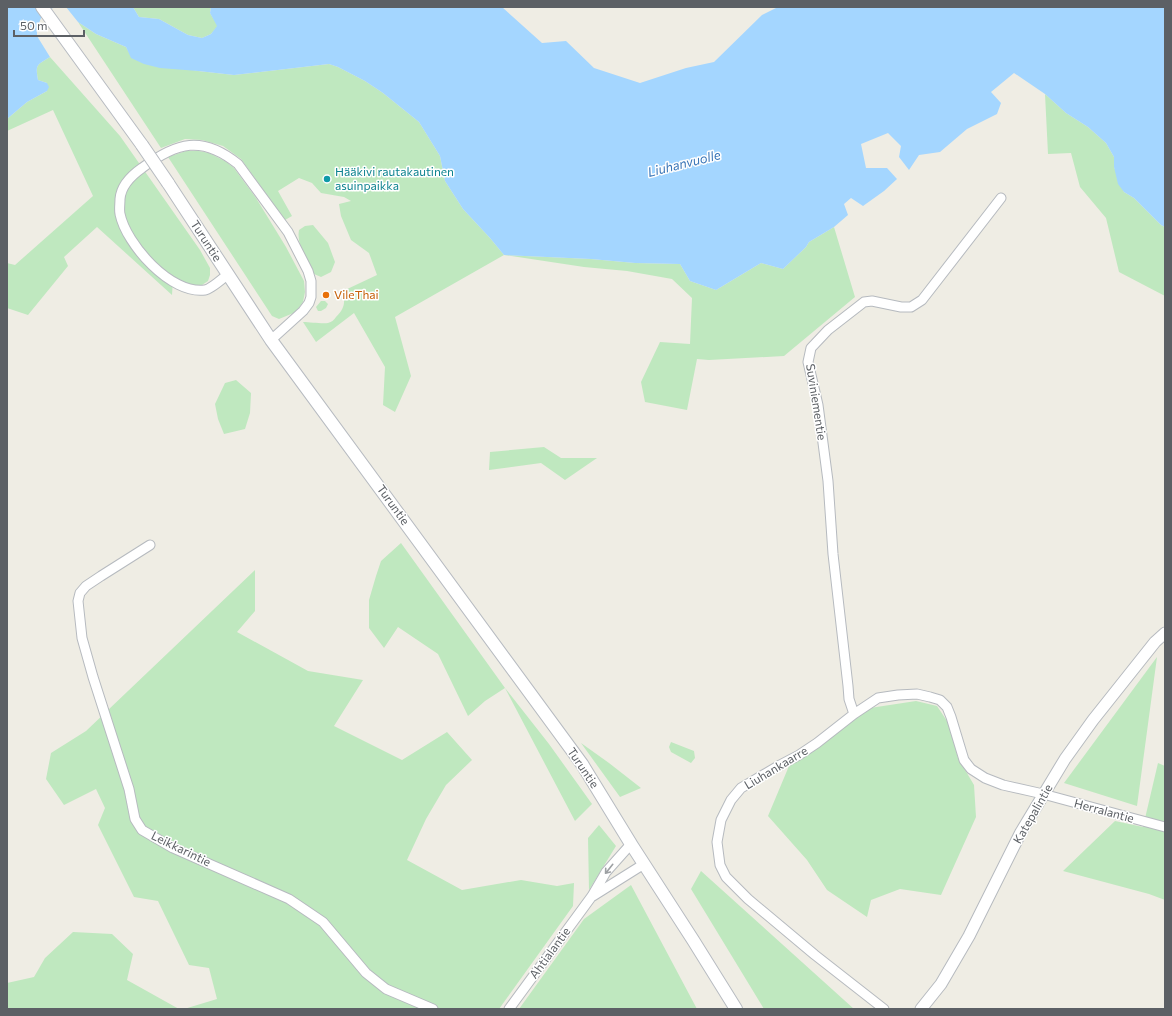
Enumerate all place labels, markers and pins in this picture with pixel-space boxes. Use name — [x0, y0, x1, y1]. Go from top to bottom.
place label: Hääkivi rautakautinen asuinpaikka — [335, 164, 454, 192]
marker: Hääkivi rautakautinen asuinpaikka — [322, 174, 332, 184]
place label: VileThai — [334, 287, 379, 301]
marker: VileThai — [321, 290, 331, 300]

